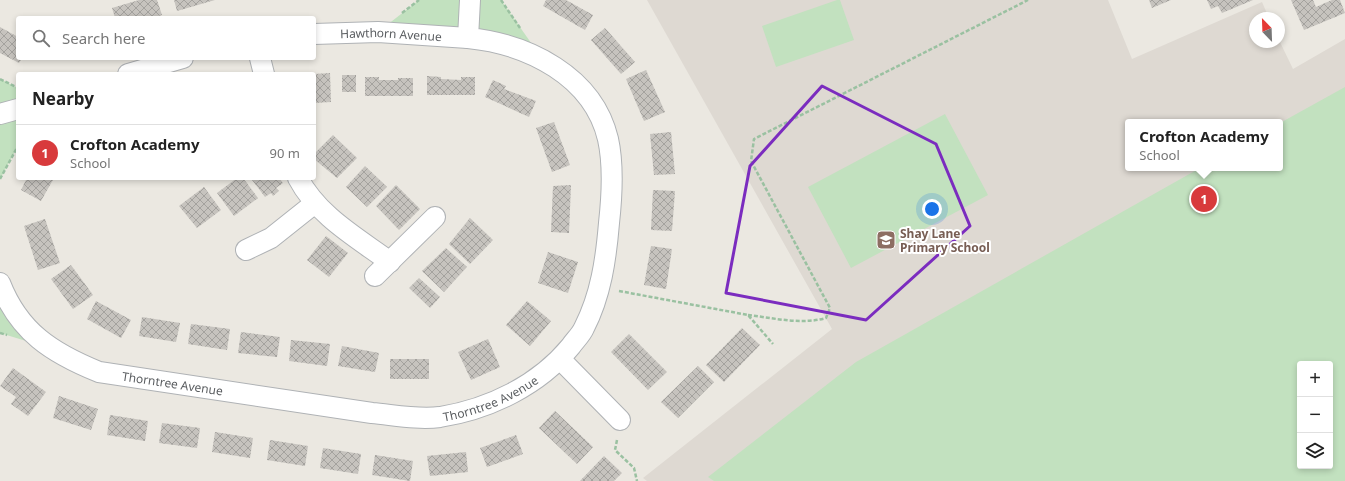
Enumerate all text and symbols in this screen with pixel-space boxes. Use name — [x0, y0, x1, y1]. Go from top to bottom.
north arrow — [1249, 12, 1285, 48]
search box — [16, 16, 316, 60]
street label: Hawthorn Avenue — [340, 23, 443, 45]
icon: search — [30, 27, 52, 49]
text: Search here — [62, 28, 145, 48]
text: Nearby — [32, 87, 94, 110]
popup — [1125, 119, 1283, 171]
text: Crofton Academy — [1139, 126, 1269, 146]
text: Crofton Academy — [70, 134, 199, 154]
text: 1 — [41, 144, 49, 162]
text: 90 m — [270, 144, 300, 162]
text: School — [1139, 146, 1180, 164]
text: School — [70, 154, 111, 172]
pin: 1 — [1191, 184, 1217, 214]
your location — [922, 199, 942, 219]
place label: Shay Lane Primary School — [900, 225, 990, 256]
school or university icon: Shay Lane Primary School — [875, 229, 897, 251]
map controls — [1297, 361, 1333, 469]
button: + — [1297, 361, 1333, 397]
street label: Thorntree Avenue — [121, 367, 224, 399]
street label: Thorntree Avenue — [442, 371, 542, 425]
button: − — [1297, 397, 1333, 433]
button: layers — [1297, 433, 1333, 469]

